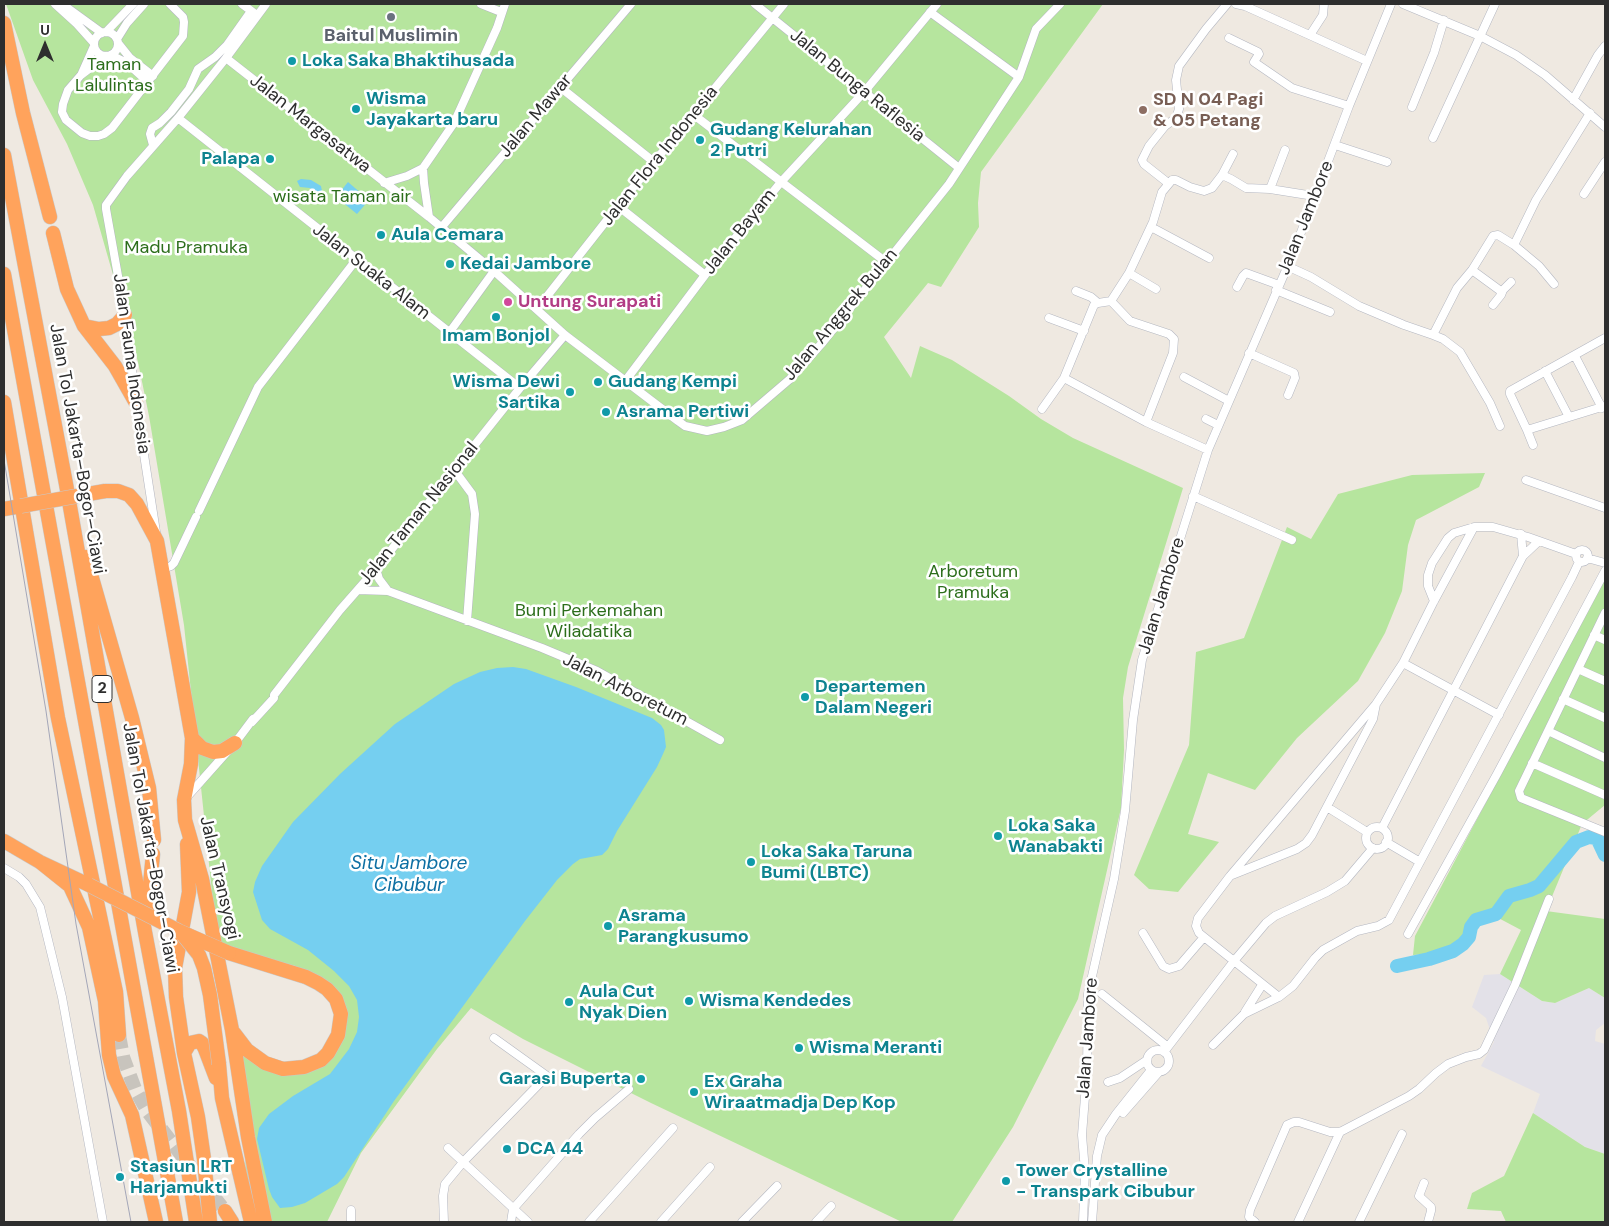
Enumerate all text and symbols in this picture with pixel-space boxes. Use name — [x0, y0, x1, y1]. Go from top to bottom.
marker: Baitul Muslimin — [385, 11, 397, 23]
north arrow — [20, 20, 70, 70]
text: U — [40, 21, 50, 39]
place label: Baitul Muslimin — [324, 25, 458, 47]
street label: Jalan Bunga Raflesia — [785, 25, 929, 147]
place label: Loka Saka Bhaktihusada — [302, 50, 515, 72]
park label: Taman Lalulintas — [75, 54, 153, 96]
marker: Loka Saka Bhaktihusada — [286, 55, 298, 67]
street label: Jalan Margasatwa — [245, 70, 375, 178]
street label: Jalan Mawar — [495, 70, 577, 162]
street label: Jalan Flora Indonesia — [597, 82, 723, 230]
place label: Wisma Jayakarta baru — [366, 88, 498, 130]
place label: SD N 04 Pagi & 05 Petang — [1153, 89, 1263, 132]
marker: Wisma Jayakarta baru — [350, 103, 362, 115]
marker: SD N 04 Pagi & 05 Petang — [1137, 104, 1149, 116]
place label: Gudang Kelurahan 2 Putri — [710, 119, 872, 162]
marker: Gudang Kelurahan 2 Putri — [694, 134, 706, 146]
place label: Palapa — [201, 148, 260, 170]
marker: Palapa — [264, 153, 276, 165]
street label: Jalan Jambore — [1273, 158, 1339, 278]
street label: Jalan Bayam — [699, 185, 781, 279]
park label: wisata Taman air — [273, 186, 411, 208]
street label: Jalan Suaka Alam — [308, 219, 434, 325]
place label: Aula Cemara — [391, 224, 504, 246]
marker: Aula Cemara — [375, 229, 387, 241]
park label: Madu Pramuka — [124, 237, 248, 259]
street label: Jalan Anggrek Bulan — [779, 245, 903, 385]
place label: Kedai Jambore — [460, 253, 591, 275]
marker: Kedai Jambore — [444, 258, 456, 270]
street label: Jalan Fauna Indonesia — [108, 272, 154, 456]
place label: Untung Surapati — [518, 291, 661, 313]
marker: Untung Surapati — [502, 296, 514, 308]
marker: Imam Bonjol — [490, 311, 502, 323]
street label: Jalan Tol Jakarta–Bogor–Ciawi — [44, 322, 110, 576]
place label: Imam Bonjol — [442, 325, 550, 347]
place label: Wisma Dewi Sartika — [453, 371, 560, 414]
place label: Gudang Kempi — [608, 371, 737, 393]
marker: Gudang Kempi — [592, 376, 604, 388]
marker: Wisma Dewi Sartika — [564, 386, 576, 398]
place label: Asrama Pertiwi — [616, 401, 749, 423]
marker: Asrama Pertiwi — [600, 406, 612, 418]
street label: Jalan Taman Nasional — [355, 438, 483, 590]
street label: Jalan Jambore — [1134, 535, 1190, 657]
park label: Arboretum Pramuka — [928, 561, 1018, 604]
park label: Bumi Perkemahan Wiladatika — [515, 600, 663, 642]
street label: Jalan Arboretum — [559, 649, 691, 731]
road number: 2 — [92, 676, 112, 702]
place label: Departemen Dalam Negeri — [815, 676, 932, 719]
marker: Departemen Dalam Negeri — [799, 691, 811, 703]
street label: Jalan Tol Jakarta–Bogor–Ciawi — [117, 721, 183, 975]
street label: Jalan Transyogi — [194, 814, 244, 942]
place label: Loka Saka Wanabakti — [1008, 815, 1103, 858]
marker: Loka Saka Wanabakti — [992, 830, 1004, 842]
place label: Loka Saka Taruna Bumi (LBTC) — [761, 841, 913, 884]
water label: Situ Jambore Cibubur — [351, 853, 467, 897]
marker: Loka Saka Taruna Bumi (LBTC) — [745, 856, 757, 868]
place label: Asrama Parangkusumo — [618, 905, 749, 948]
marker: Asrama Parangkusumo — [602, 920, 614, 932]
street label: Jalan Jambore — [1073, 977, 1103, 1099]
place label: Aula Cut Nyak Dien — [579, 981, 667, 1024]
place label: Wisma Kendedes — [699, 990, 851, 1012]
marker: Wisma Kendedes — [683, 995, 695, 1007]
marker: Aula Cut Nyak Dien — [563, 996, 575, 1008]
place label: Wisma Meranti — [809, 1037, 942, 1059]
marker: Wisma Meranti — [793, 1042, 805, 1054]
place label: Garasi Buperta — [499, 1068, 631, 1090]
place label: Ex Graha Wiraatmadja Dep Kop — [704, 1071, 896, 1114]
marker: Garasi Buperta — [635, 1073, 647, 1085]
marker: Ex Graha Wiraatmadja Dep Kop — [688, 1086, 700, 1098]
place label: DCA 44 — [517, 1138, 583, 1160]
marker: DCA 44 — [501, 1143, 513, 1155]
place label: Stasiun LRT Harjamukti — [130, 1156, 232, 1198]
place label: Tower Crystalline - Transpark Cibubur — [1016, 1160, 1195, 1202]
marker: Stasiun LRT Harjamukti — [114, 1171, 126, 1183]
marker: Tower Crystalline - Transpark Cibubur — [1000, 1175, 1012, 1187]

